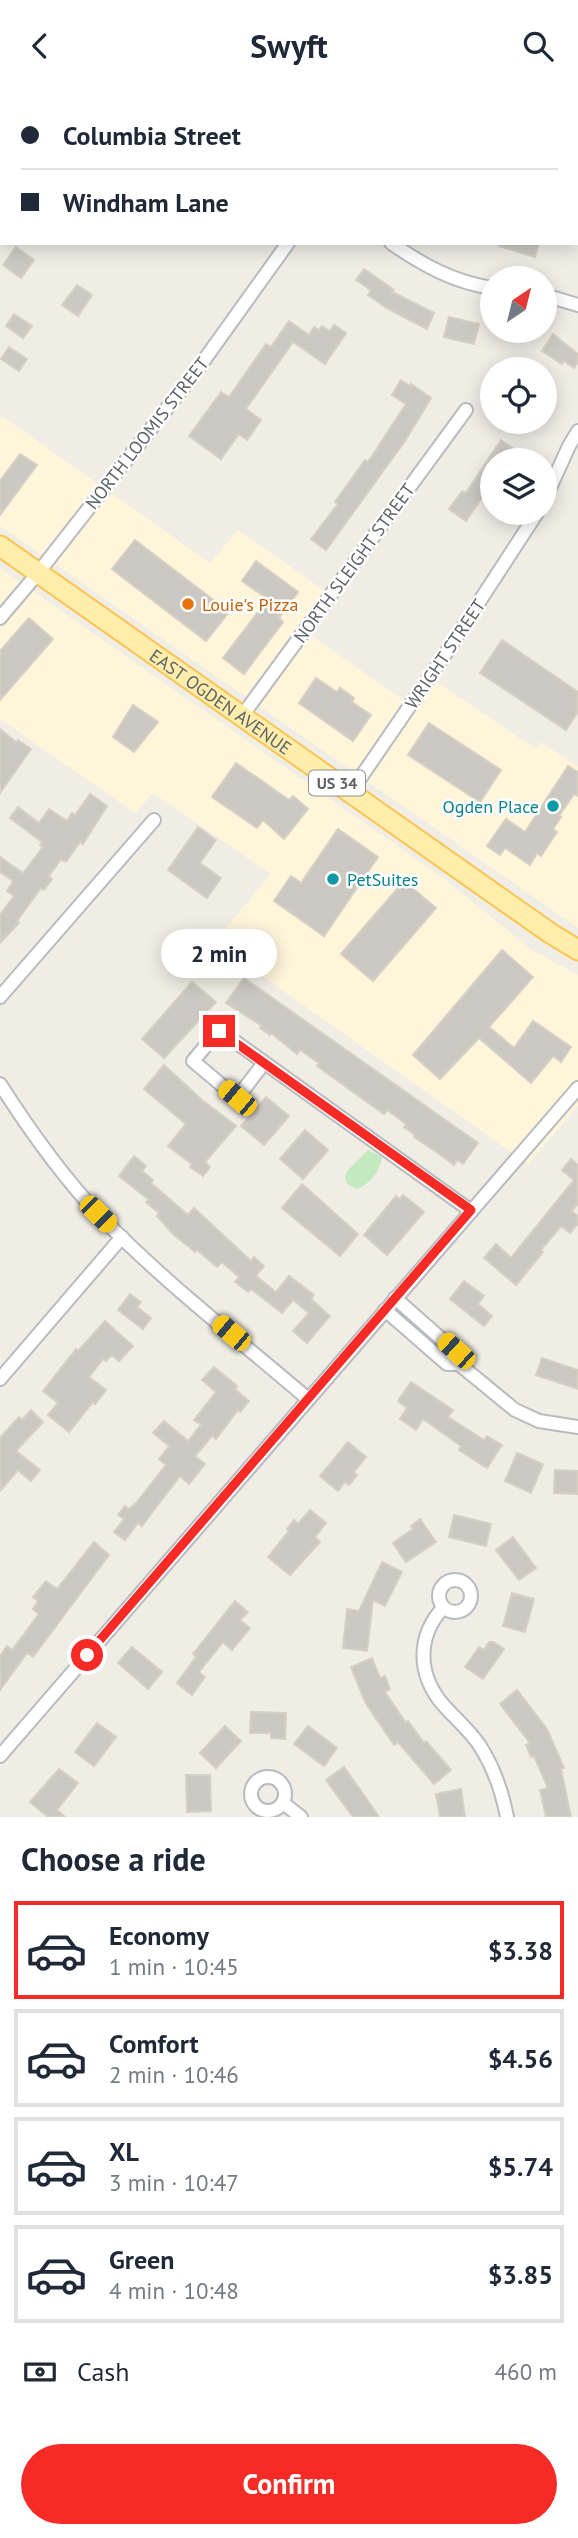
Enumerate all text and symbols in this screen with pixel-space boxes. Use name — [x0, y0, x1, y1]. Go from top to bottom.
text: Swyft — [250, 25, 328, 67]
icon: back — [21, 27, 59, 65]
icon: search — [519, 27, 557, 65]
text: Columbia Street — [63, 119, 241, 152]
text: Windham Lane — [63, 186, 229, 219]
north arrow — [480, 266, 556, 343]
map controls — [480, 266, 557, 525]
street label: NORTH LOOMIS STREET — [80, 352, 214, 514]
button: locate — [480, 357, 557, 434]
button: layers — [480, 448, 557, 525]
street label: NORTH SLEIGHT STREET — [288, 479, 420, 647]
place label: Louie's Pizza — [202, 593, 298, 616]
street label: WRIGHT STREET — [400, 595, 490, 713]
marker: Louie's Pizza — [180, 596, 196, 612]
street label: EAST OGDEN AVENUE — [145, 644, 296, 759]
road number: US 34 — [309, 771, 365, 796]
place label: Ogden Place — [442, 795, 539, 818]
marker: Ogden Place — [545, 798, 561, 814]
place label: PetSuites — [347, 868, 418, 891]
marker: PetSuites — [325, 871, 341, 887]
callout: 2 min — [161, 929, 277, 979]
text: 2 min — [191, 939, 247, 968]
route end — [203, 1015, 235, 1047]
car — [215, 1076, 260, 1120]
car — [76, 1192, 121, 1236]
car — [209, 1311, 254, 1355]
car — [434, 1329, 479, 1373]
route start — [71, 1639, 103, 1671]
text: Choose a ride — [21, 1838, 206, 1880]
icon: car — [25, 1919, 88, 1982]
text: Economy — [109, 1919, 209, 1952]
text: $3.38 — [488, 1934, 553, 1967]
text: 1 min · 10:45 — [109, 1952, 239, 1981]
icon: car — [25, 2027, 88, 2090]
text: Comfort — [109, 2027, 199, 2060]
text: $4.56 — [488, 2042, 553, 2075]
text: 2 min · 10:46 — [109, 2060, 239, 2089]
icon: car — [25, 2135, 88, 2198]
text: XL — [109, 2135, 139, 2168]
text: $5.74 — [488, 2150, 553, 2183]
text: 3 min · 10:47 — [109, 2168, 239, 2197]
icon: car — [25, 2243, 88, 2306]
text: Green — [109, 2243, 174, 2276]
text: $3.85 — [488, 2258, 553, 2291]
text: 4 min · 10:48 — [109, 2276, 239, 2305]
icon: cash — [21, 2353, 59, 2391]
text: Cash — [77, 2355, 129, 2388]
text: 460 m — [495, 2357, 557, 2386]
button: Confirm — [21, 2444, 557, 2524]

